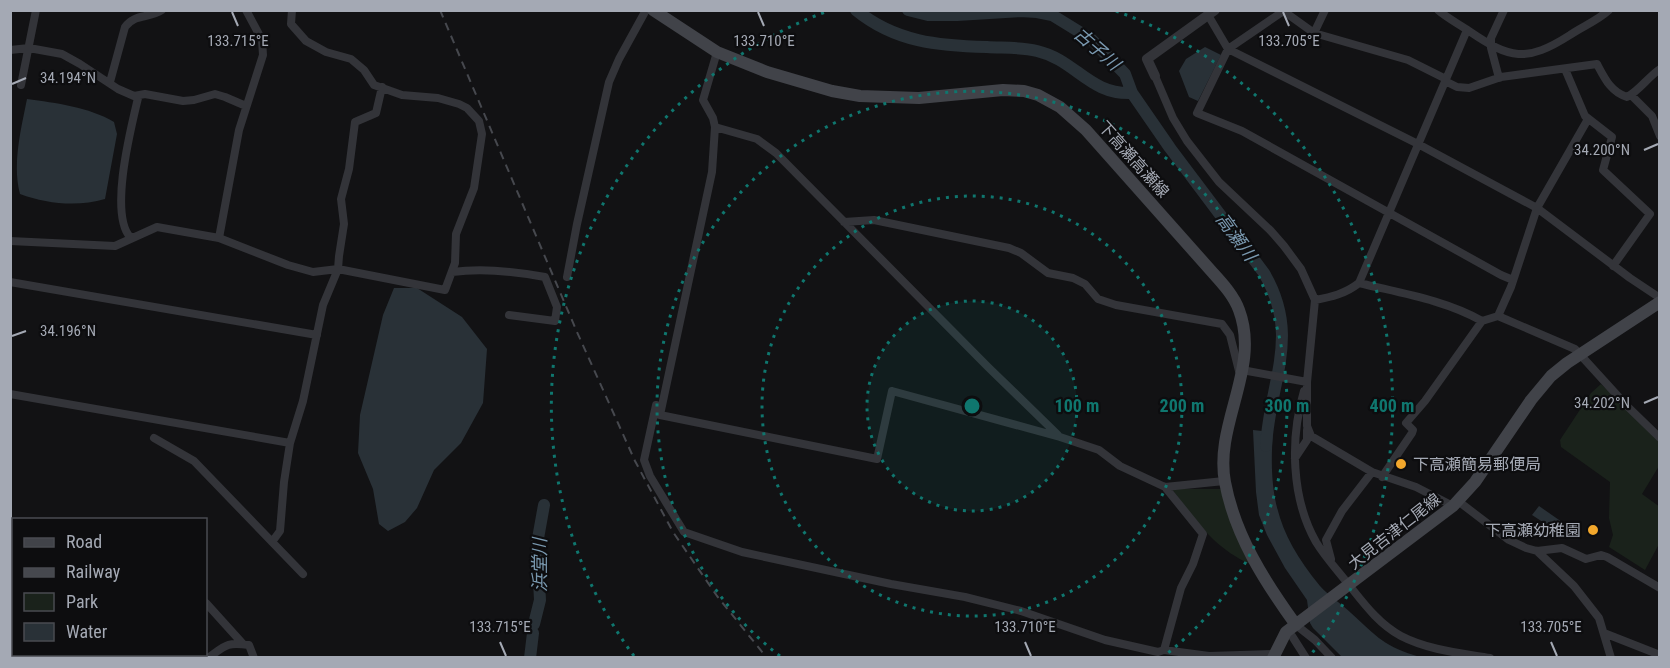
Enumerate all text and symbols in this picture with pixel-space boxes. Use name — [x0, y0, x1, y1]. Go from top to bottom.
water label: 古子川 — [1070, 23, 1126, 76]
text: 133.715°E — [207, 32, 269, 50]
text: 133.710°E — [733, 32, 795, 50]
text: 133.705°E — [1258, 32, 1320, 50]
text: 34.194°N — [40, 69, 96, 87]
street label: 下高瀬高瀬線 — [1094, 117, 1173, 201]
text: 34.200°N — [1574, 141, 1630, 159]
water label: 高瀬川 — [1212, 209, 1262, 266]
text: 34.196°N — [40, 322, 96, 340]
text: 34.202°N — [1574, 394, 1630, 412]
text: 100 m — [1055, 395, 1099, 416]
text: 200 m — [1160, 395, 1204, 416]
text: 300 m — [1265, 395, 1309, 416]
text: 400 m — [1370, 395, 1414, 416]
centre of rings — [962, 396, 982, 416]
place label: 下高瀬簡易郵便局 — [1413, 455, 1541, 474]
marker: 下高瀬簡易郵便局 — [1394, 457, 1408, 471]
street label: 大見吉津仁尾線 — [1344, 489, 1444, 573]
legend — [12, 518, 207, 656]
place label: 下高瀬幼稚園 — [1485, 521, 1581, 540]
marker: 下高瀬幼稚園 — [1586, 523, 1600, 537]
text: Road — [66, 531, 102, 552]
water label: 浜堂川 — [529, 536, 550, 592]
text: Railway — [66, 561, 121, 582]
text: Park — [66, 591, 98, 612]
text: 133.715°E — [469, 618, 531, 636]
text: 133.710°E — [994, 618, 1056, 636]
text: 133.705°E — [1520, 618, 1582, 636]
text: Water — [66, 621, 108, 642]

